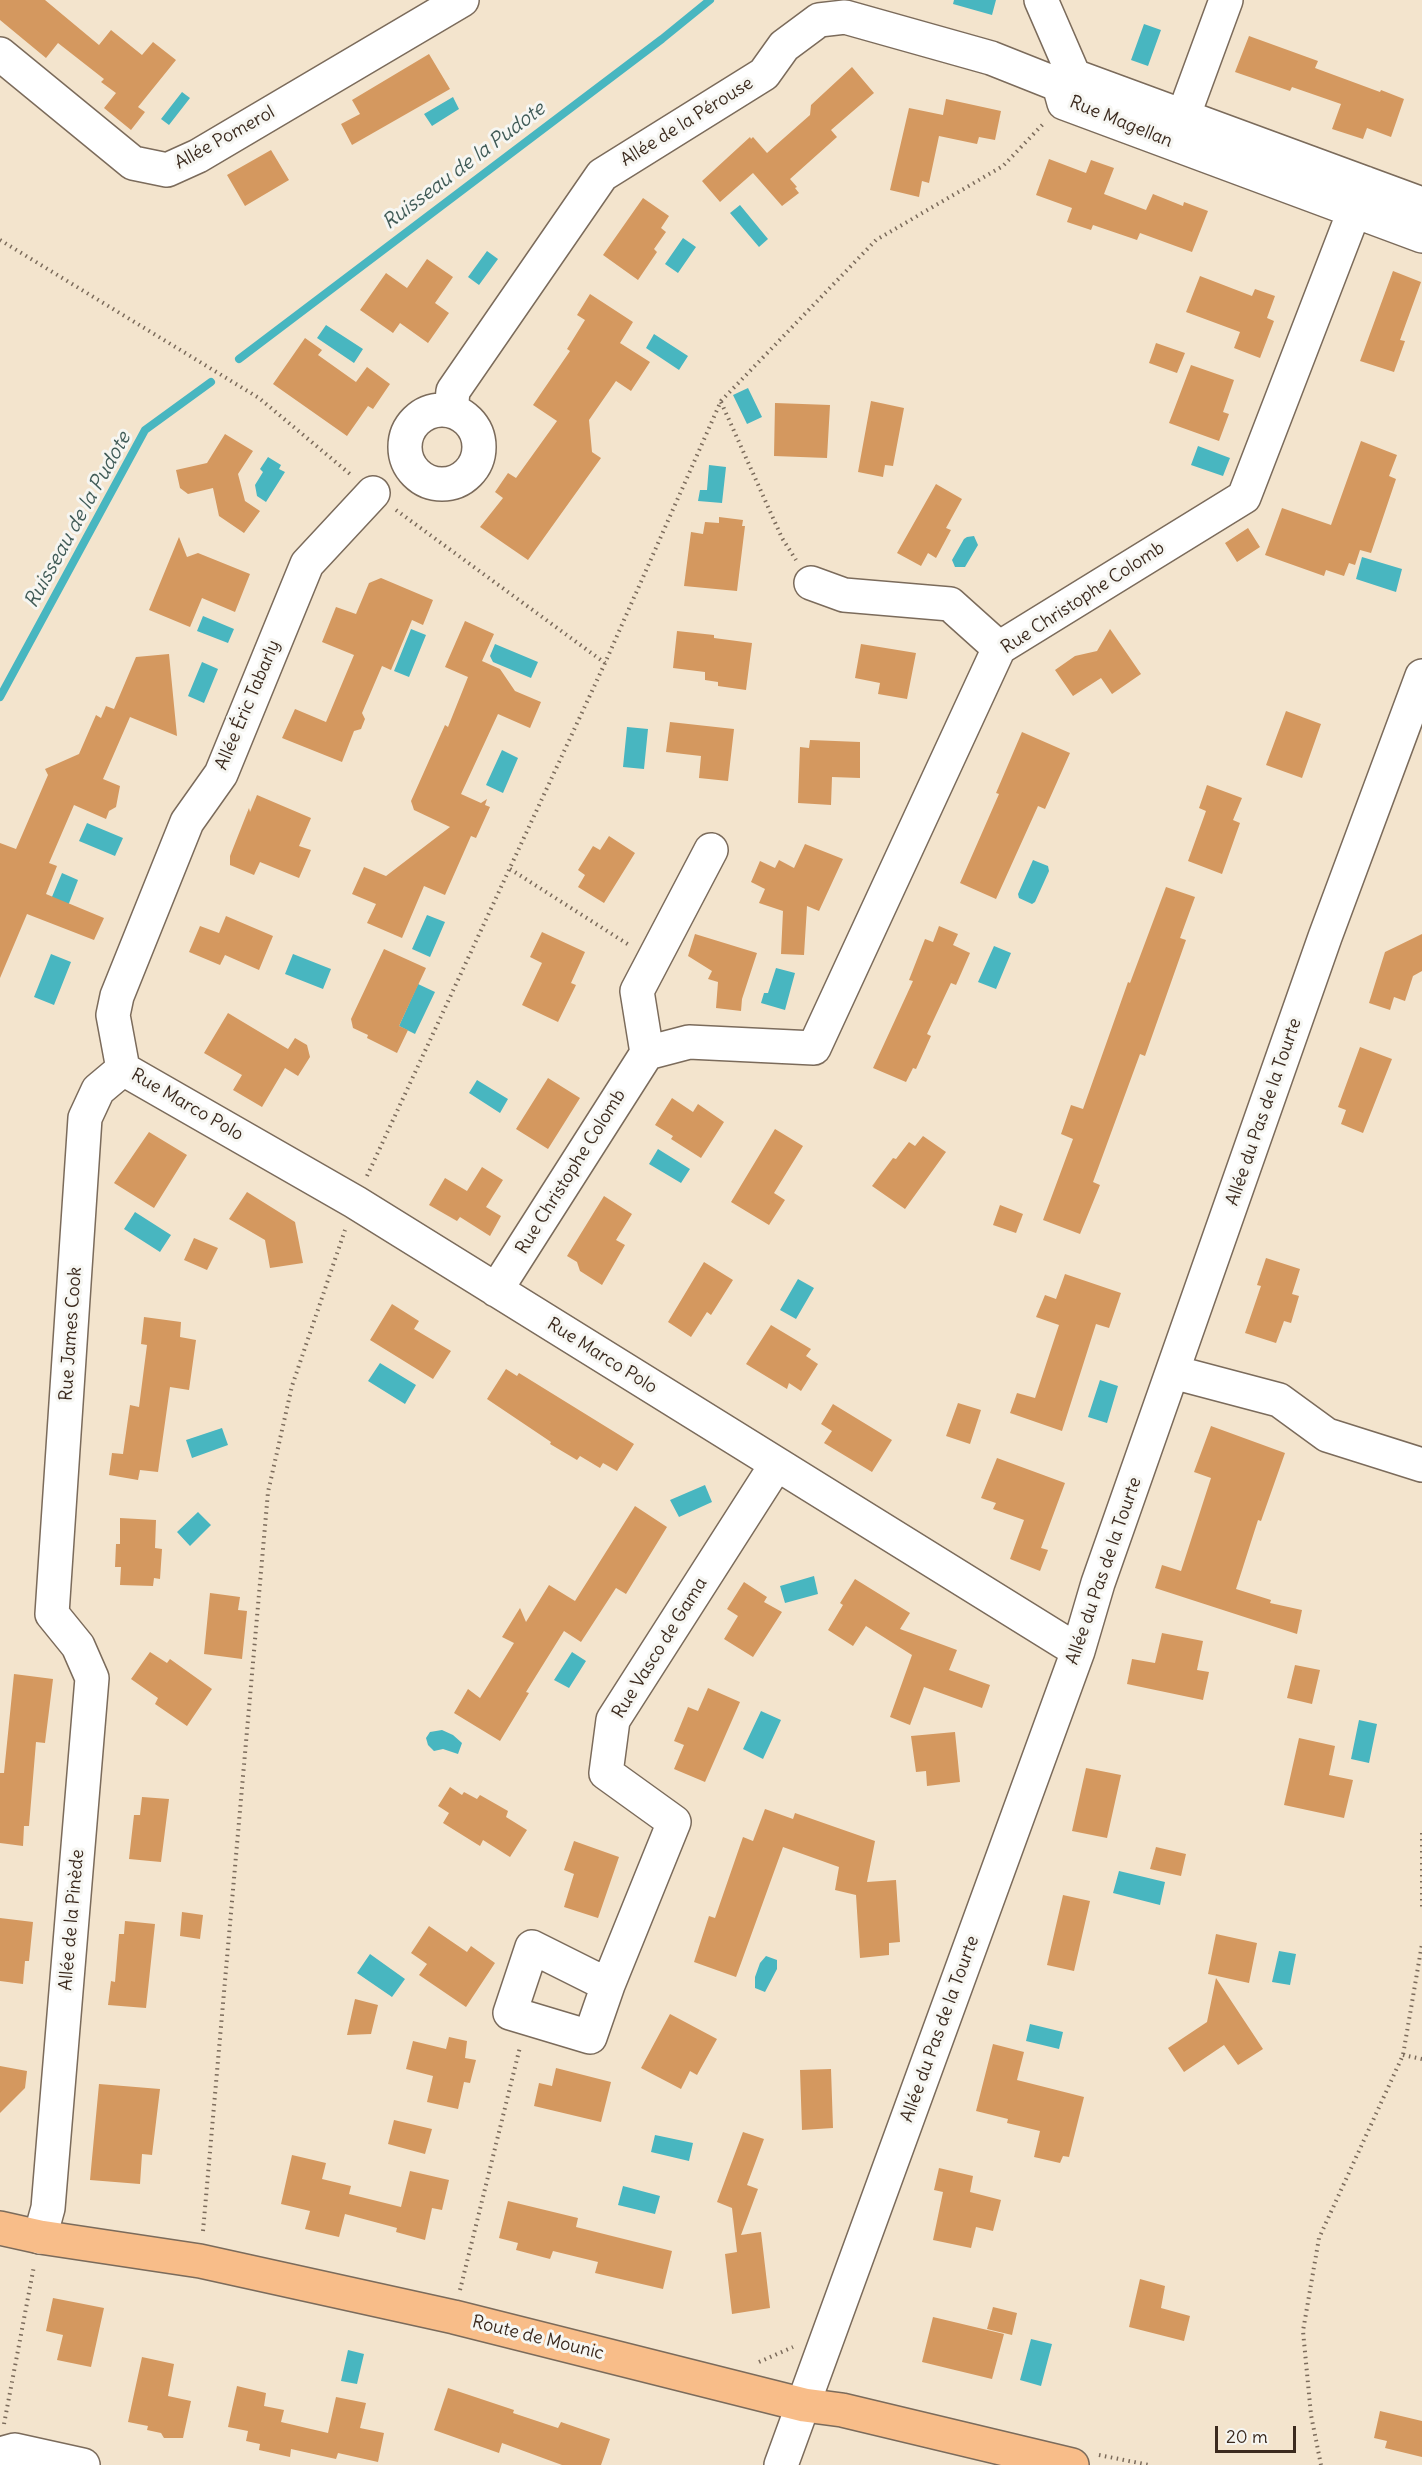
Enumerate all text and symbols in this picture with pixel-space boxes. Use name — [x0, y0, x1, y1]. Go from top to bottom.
street label: Allée de la Pérouse — [617, 73, 757, 171]
street label: Rue Magellan — [1066, 92, 1176, 152]
water label: Ruisseau de la Pudote — [378, 97, 550, 235]
street label: Allée Pomerol — [171, 102, 279, 174]
water label: Ruisseau de la Pudote — [20, 428, 136, 612]
street label: Rue Christophe Colomb — [997, 537, 1169, 659]
street label: Allée Éric Tabarly — [211, 637, 285, 773]
street label: Allée du Pas de la Tourte — [1222, 1015, 1306, 1209]
street label: Rue Marco Polo — [127, 1064, 247, 1146]
street label: Rue Christophe Colomb — [511, 1086, 631, 1258]
street label: Rue James Cook — [56, 1266, 86, 1402]
street label: Rue Marco Polo — [543, 1314, 661, 1398]
street label: Allée du Pas de la Tourte — [1062, 1474, 1146, 1668]
street label: Rue Vasco de Gama — [608, 1574, 712, 1722]
street label: Allée de la Pinède — [55, 1849, 89, 1991]
street label: Allée du Pas de la Tourte — [896, 1933, 984, 2125]
street label: Route de Mounic — [470, 2311, 606, 2365]
scale bar — [1218, 2414, 1299, 2452]
text: 20 m — [1226, 2425, 1268, 2448]

